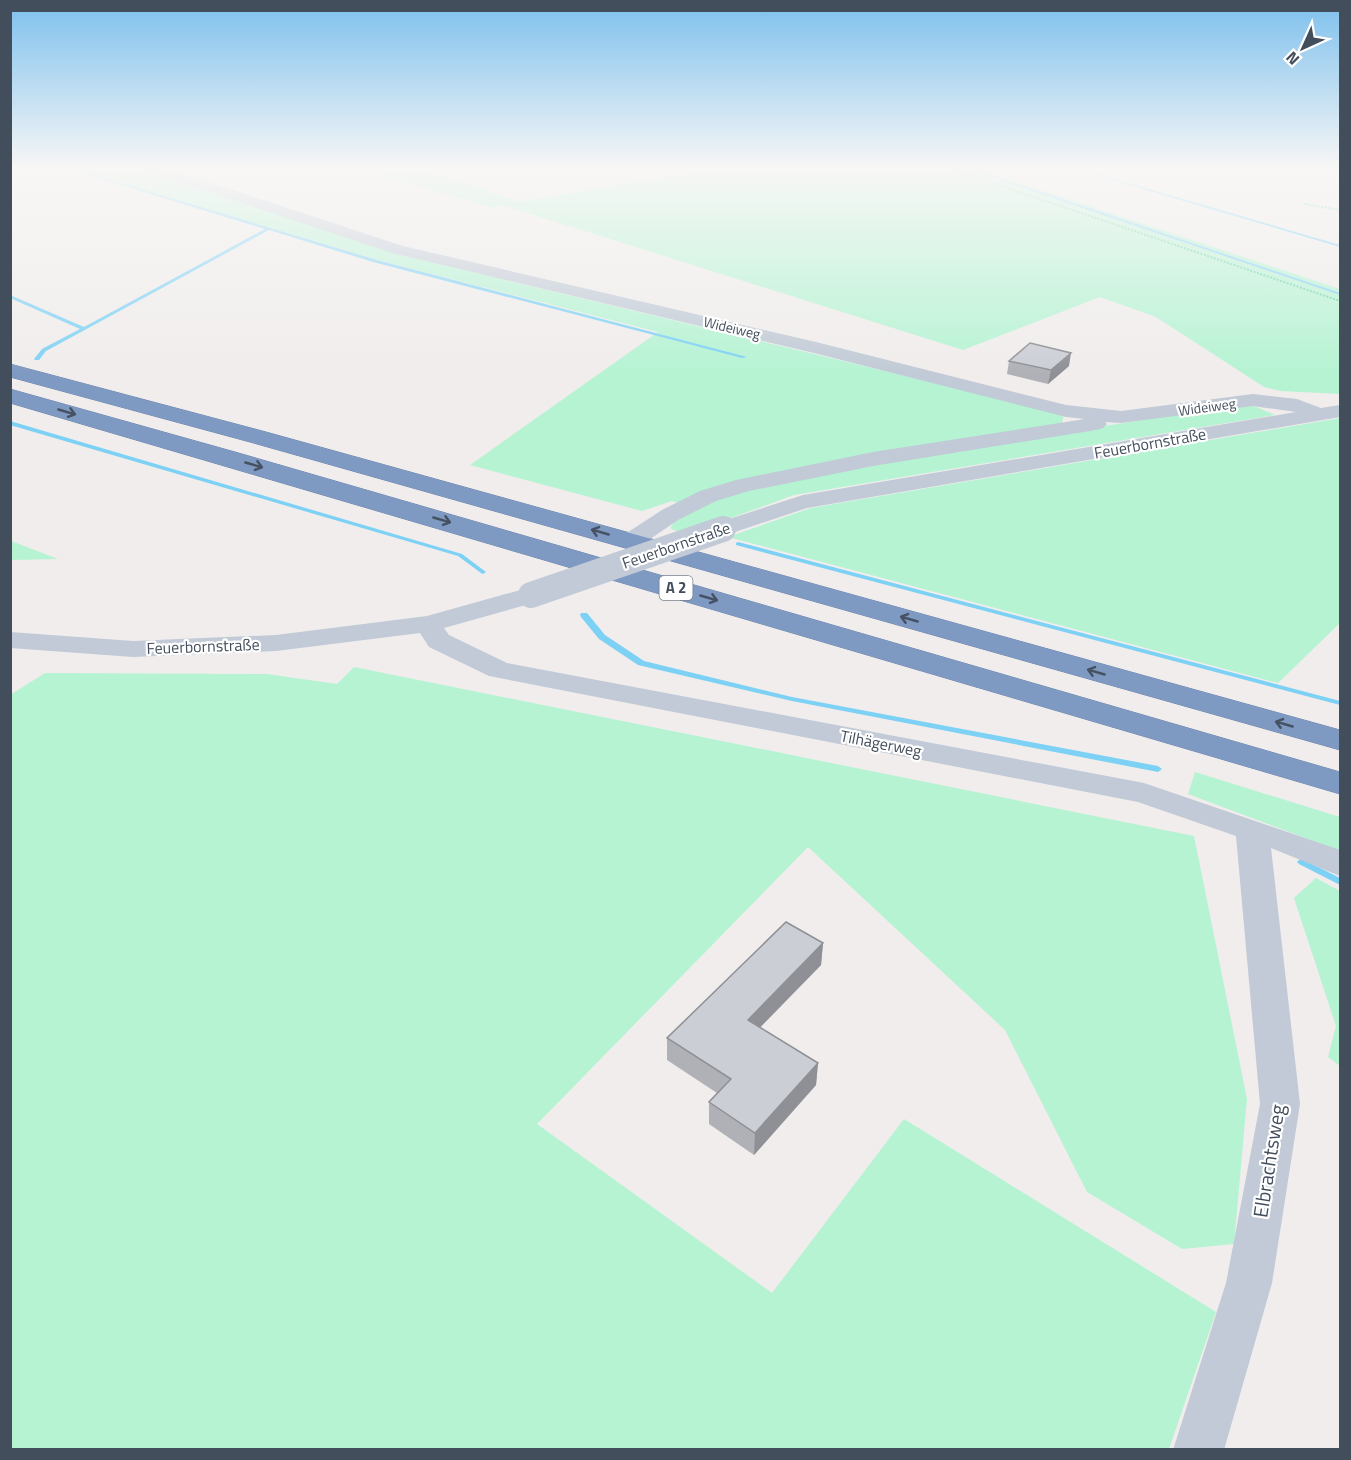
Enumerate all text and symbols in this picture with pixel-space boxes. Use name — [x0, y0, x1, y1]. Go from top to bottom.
north arrow — [1273, 18, 1333, 78]
text: N — [1280, 46, 1305, 71]
street label: Wideiweg — [702, 311, 763, 344]
street label: Wideiweg — [1177, 392, 1237, 421]
one-way arrow — [57, 407, 76, 418]
street label: Feuerbornstraße — [1092, 421, 1208, 465]
one-way arrow — [245, 460, 264, 471]
one-way arrow — [432, 515, 451, 526]
street label: Feuerbornstraße — [619, 515, 733, 575]
one-way arrow — [591, 526, 610, 537]
road number: A 2 — [660, 576, 692, 600]
one-way arrow — [699, 593, 718, 604]
one-way arrow — [900, 613, 919, 624]
street label: Feuerbornstraße — [146, 632, 260, 660]
one-way arrow — [1087, 665, 1106, 677]
one-way arrow — [1275, 718, 1294, 730]
street label: Tilhägerweg — [838, 723, 924, 763]
street label: Elbrachtsweg — [1244, 1102, 1293, 1220]

